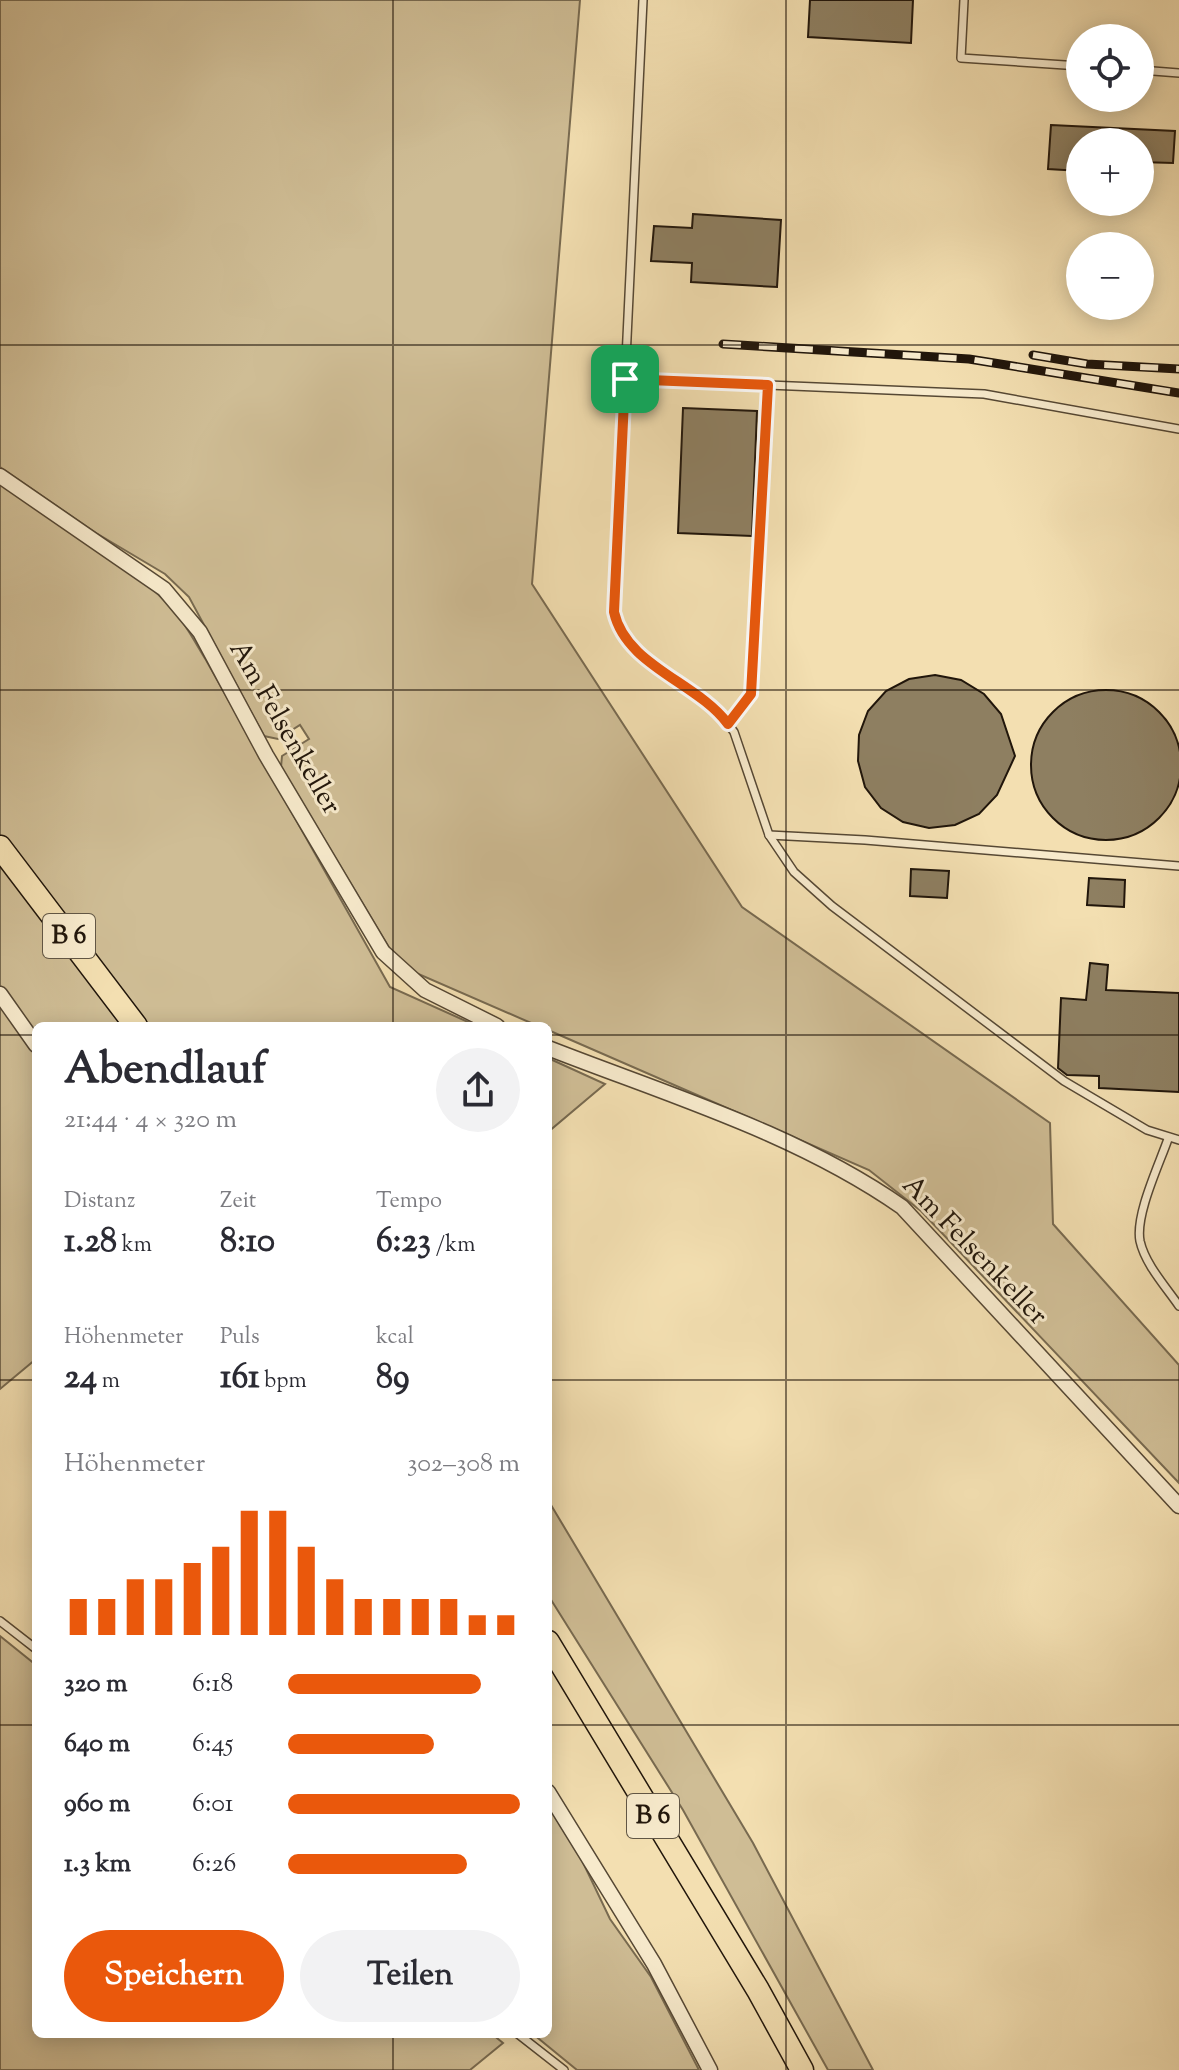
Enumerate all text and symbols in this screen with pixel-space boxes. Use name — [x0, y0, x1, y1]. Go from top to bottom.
map controls — [1066, 24, 1154, 320]
button: locate — [1066, 24, 1154, 112]
button: + — [1066, 128, 1154, 216]
button: − — [1066, 232, 1154, 320]
pin — [591, 345, 659, 413]
icon: arrive — [603, 357, 647, 401]
street label: Am Felsenkeller — [218, 634, 350, 823]
road number: B 6 — [43, 914, 95, 958]
text: Abendlauf — [64, 1040, 267, 1103]
button: share — [436, 1048, 520, 1132]
text: 21:44 · 4 × 320 m — [64, 1102, 237, 1139]
street label: Am Felsenkeller — [892, 1167, 1056, 1335]
text: Distanz — [64, 1186, 135, 1218]
text: Zeit — [220, 1186, 256, 1218]
text: Tempo — [376, 1186, 442, 1218]
text: 1.28 — [64, 1218, 117, 1267]
text: 8:10 — [220, 1218, 275, 1267]
text: 6:23 — [376, 1218, 431, 1267]
text: km — [117, 1230, 152, 1262]
text: /km — [431, 1230, 476, 1262]
text: Höhenmeter — [64, 1322, 183, 1354]
text: Puls — [220, 1322, 260, 1354]
text: kcal — [376, 1322, 414, 1354]
text: 24 — [64, 1354, 97, 1403]
text: 161 — [220, 1354, 260, 1403]
text: 89 — [376, 1354, 410, 1403]
text: m — [97, 1366, 120, 1398]
text: bpm — [260, 1366, 307, 1398]
text: Höhenmeter — [64, 1446, 205, 1483]
text: 302–308 m — [407, 1446, 520, 1483]
text: 320 m — [64, 1666, 127, 1703]
text: 6:18 — [192, 1666, 233, 1703]
text: 640 m — [64, 1726, 130, 1763]
text: 6:45 — [192, 1726, 233, 1763]
text: 960 m — [64, 1786, 130, 1823]
text: 6:01 — [192, 1786, 234, 1823]
road number: B 6 — [627, 1794, 679, 1838]
text: 1.3 km — [64, 1846, 131, 1883]
text: 6:26 — [192, 1846, 237, 1883]
button: Speichern — [64, 1930, 284, 2022]
button: Teilen — [300, 1930, 520, 2022]

